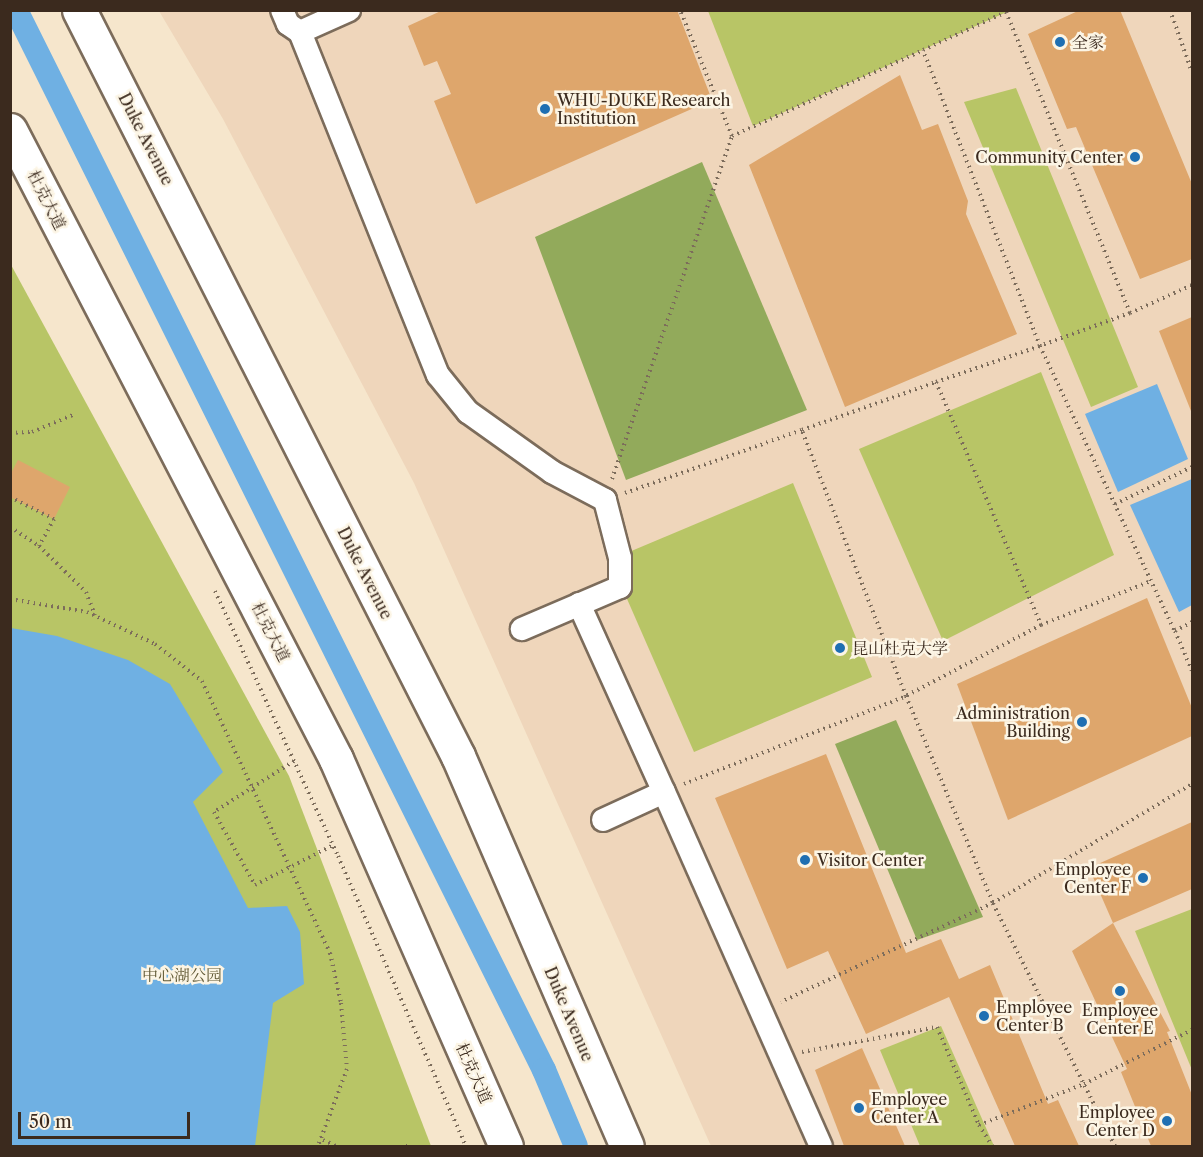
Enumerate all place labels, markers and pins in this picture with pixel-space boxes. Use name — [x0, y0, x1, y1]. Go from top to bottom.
place label: 全家 — [1072, 32, 1104, 52]
marker: 全家 — [1053, 35, 1067, 49]
place label: WHU-DUKE Research Institution — [557, 90, 731, 128]
marker: WHU-DUKE Research Institution — [538, 102, 552, 116]
place label: Community Center — [975, 147, 1123, 167]
marker: Community Center — [1128, 150, 1142, 164]
place label: 昆山杜克大学 — [852, 638, 948, 658]
marker: 昆山杜克大学 — [833, 641, 847, 655]
place label: Administration Building — [956, 703, 1070, 741]
marker: Administration Building — [1075, 715, 1089, 729]
place label: Visitor Center — [817, 850, 924, 870]
marker: Visitor Center — [798, 853, 812, 867]
place label: Employee Center F — [1055, 859, 1131, 897]
marker: Employee Center F — [1136, 871, 1150, 885]
marker: Employee Center E — [1113, 984, 1127, 998]
place label: Employee Center B — [996, 997, 1072, 1035]
place label: Employee Center E — [1082, 1000, 1158, 1038]
marker: Employee Center B — [977, 1009, 991, 1023]
place label: Employee Center A — [871, 1089, 947, 1127]
marker: Employee Center A — [852, 1101, 866, 1115]
place label: Employee Center D — [1079, 1102, 1155, 1140]
marker: Employee Center D — [1160, 1114, 1174, 1128]

